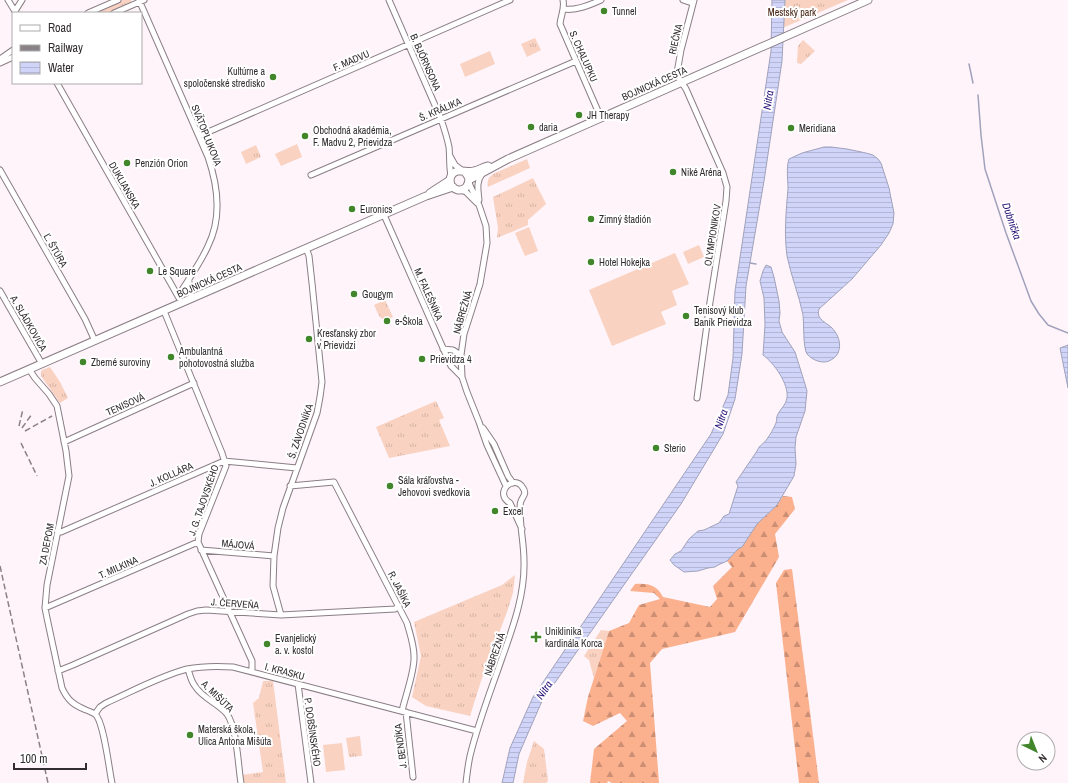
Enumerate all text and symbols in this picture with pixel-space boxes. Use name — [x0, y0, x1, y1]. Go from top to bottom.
place label: Tunnel — [612, 5, 637, 18]
marker: Tunnel — [599, 6, 609, 16]
park label: Mestský park — [768, 6, 817, 19]
legend — [12, 12, 142, 84]
text: Road — [48, 20, 72, 36]
street label: RIEČNA — [666, 22, 685, 56]
street label: S. CHALUPKU — [566, 29, 601, 84]
street label: B. BJŐRNSONA — [407, 32, 444, 93]
text: Railway — [48, 40, 83, 56]
street label: F. MADVU — [331, 47, 371, 74]
text: Water — [48, 60, 75, 76]
street label: BOJNICKÁ CESTA — [620, 63, 689, 104]
place label: Kultúrne a spoločenské stredisko — [184, 65, 265, 90]
marker: Kultúrne a spoločenské stredisko — [268, 72, 278, 82]
water label: Nitra — [760, 89, 776, 111]
street label: Š. KRÁLIKA — [417, 95, 464, 124]
street label: SVÄTOPLUKOVA — [188, 103, 225, 168]
place label: JH Therapy — [587, 109, 630, 122]
marker: JH Therapy — [574, 110, 584, 120]
place label: daria — [539, 121, 558, 134]
marker: daria — [526, 122, 536, 132]
place label: Meridiana — [799, 122, 836, 135]
marker: Meridiana — [786, 123, 796, 133]
place label: Obchodná akadémia, F. Madvu 2, Prievidza — [313, 124, 393, 149]
marker: Obchodná akadémia, F. Madvu 2, Prievidza — [300, 131, 310, 141]
place label: Penzión Orion — [135, 157, 188, 170]
marker: Penzión Orion — [122, 158, 132, 168]
street label: DUKLIANSKA — [106, 160, 143, 211]
place label: Niké Aréna — [681, 166, 722, 179]
marker: Niké Aréna — [668, 167, 678, 177]
water label: Dubnička — [999, 201, 1025, 241]
place label: Euronics — [360, 203, 392, 216]
street label: OLYMPIONIKOV — [701, 203, 724, 267]
marker: Euronics — [347, 204, 357, 214]
place label: Zimný štadión — [599, 213, 651, 226]
marker: Zimný štadión — [586, 214, 596, 224]
street label: Ľ. ŠTÚRA — [41, 231, 71, 270]
place label: Hotel Hokejka — [599, 256, 650, 269]
marker: Hotel Hokejka — [586, 257, 596, 267]
street label: BOJNICKÁ CESTA — [175, 260, 244, 301]
place label: Le Square — [158, 265, 196, 278]
marker: Le Square — [145, 266, 155, 276]
street label: M. FALEŠNÍKA — [411, 266, 446, 323]
place label: Gougym — [362, 288, 393, 301]
street label: NÁBREŽNÁ — [450, 288, 475, 335]
marker: Gougym — [349, 289, 359, 299]
street label: A. SLÁDKOVIČA — [7, 292, 50, 354]
place label: Tenisový klub Baník Prievidza — [694, 304, 752, 329]
marker: Tenisový klub Baník Prievidza — [681, 311, 691, 321]
place label: e-Škola — [395, 315, 423, 328]
marker: e-Škola — [382, 316, 392, 326]
place label: Kresťanský zbor v Prievidzi — [317, 327, 376, 352]
marker: Kresťanský zbor v Prievidzi — [304, 334, 314, 344]
place label: Ambulantná pohotovostná služba — [178, 345, 255, 370]
marker: Ambulantná pohotovostná služba — [166, 352, 176, 362]
place label: Prievidza 4 — [430, 353, 472, 366]
marker: Prievidza 4 — [417, 354, 427, 364]
place label: Zberné suroviny — [91, 356, 151, 369]
marker: Zberné suroviny — [78, 357, 88, 367]
street label: TENISOVÁ — [104, 390, 147, 419]
street label: Š. ZÁVODNÍKA — [285, 402, 316, 460]
water label: Nitra — [711, 407, 731, 431]
place label: Sterio — [664, 442, 686, 455]
marker: Sterio — [651, 443, 661, 453]
street label: J. KOLLÁRA — [147, 459, 196, 490]
street label: J. G. TAJOVSKÉHO — [185, 463, 222, 537]
place label: Sála kráľovstva - Jehovovi svedkovia — [398, 474, 470, 499]
marker: Sála kráľovstva - Jehovovi svedkovia — [385, 481, 395, 491]
place label: Excel — [503, 505, 523, 518]
marker: Excel — [490, 506, 500, 516]
street label: ZA DEPOM — [36, 522, 57, 566]
street label: MÁJOVÁ — [221, 537, 256, 552]
street label: T. MILKINA — [97, 553, 140, 582]
street label: R. JAŠÍKA — [385, 569, 414, 610]
street label: J. ČERVEŇA — [210, 595, 260, 612]
place label: Uniklinika kardinála Korca — [545, 625, 603, 650]
street label: NÁBREŽNÁ — [481, 630, 508, 677]
marker: Uniklinika kardinála Korca — [530, 631, 542, 643]
place label: Evanjelický a. v. kostol — [275, 632, 317, 657]
marker: Evanjelický a. v. kostol — [262, 639, 272, 649]
street label: I. KRASKU — [264, 660, 306, 683]
street label: A. MIŠÚTA — [198, 677, 237, 715]
water label: Nitra — [533, 678, 555, 702]
street label: P. DOBŠINSKÉHO — [301, 697, 324, 767]
street label: J. BENDÍKA — [391, 722, 410, 769]
place label: Materská škola, Ulica Antona Mišúta — [198, 723, 272, 748]
marker: Materská škola, Ulica Antona Mišúta — [185, 730, 195, 740]
north arrow — [1016, 731, 1056, 771]
scale bar — [14, 745, 86, 771]
text: 100 m — [20, 751, 47, 767]
text: N — [1036, 751, 1050, 766]

